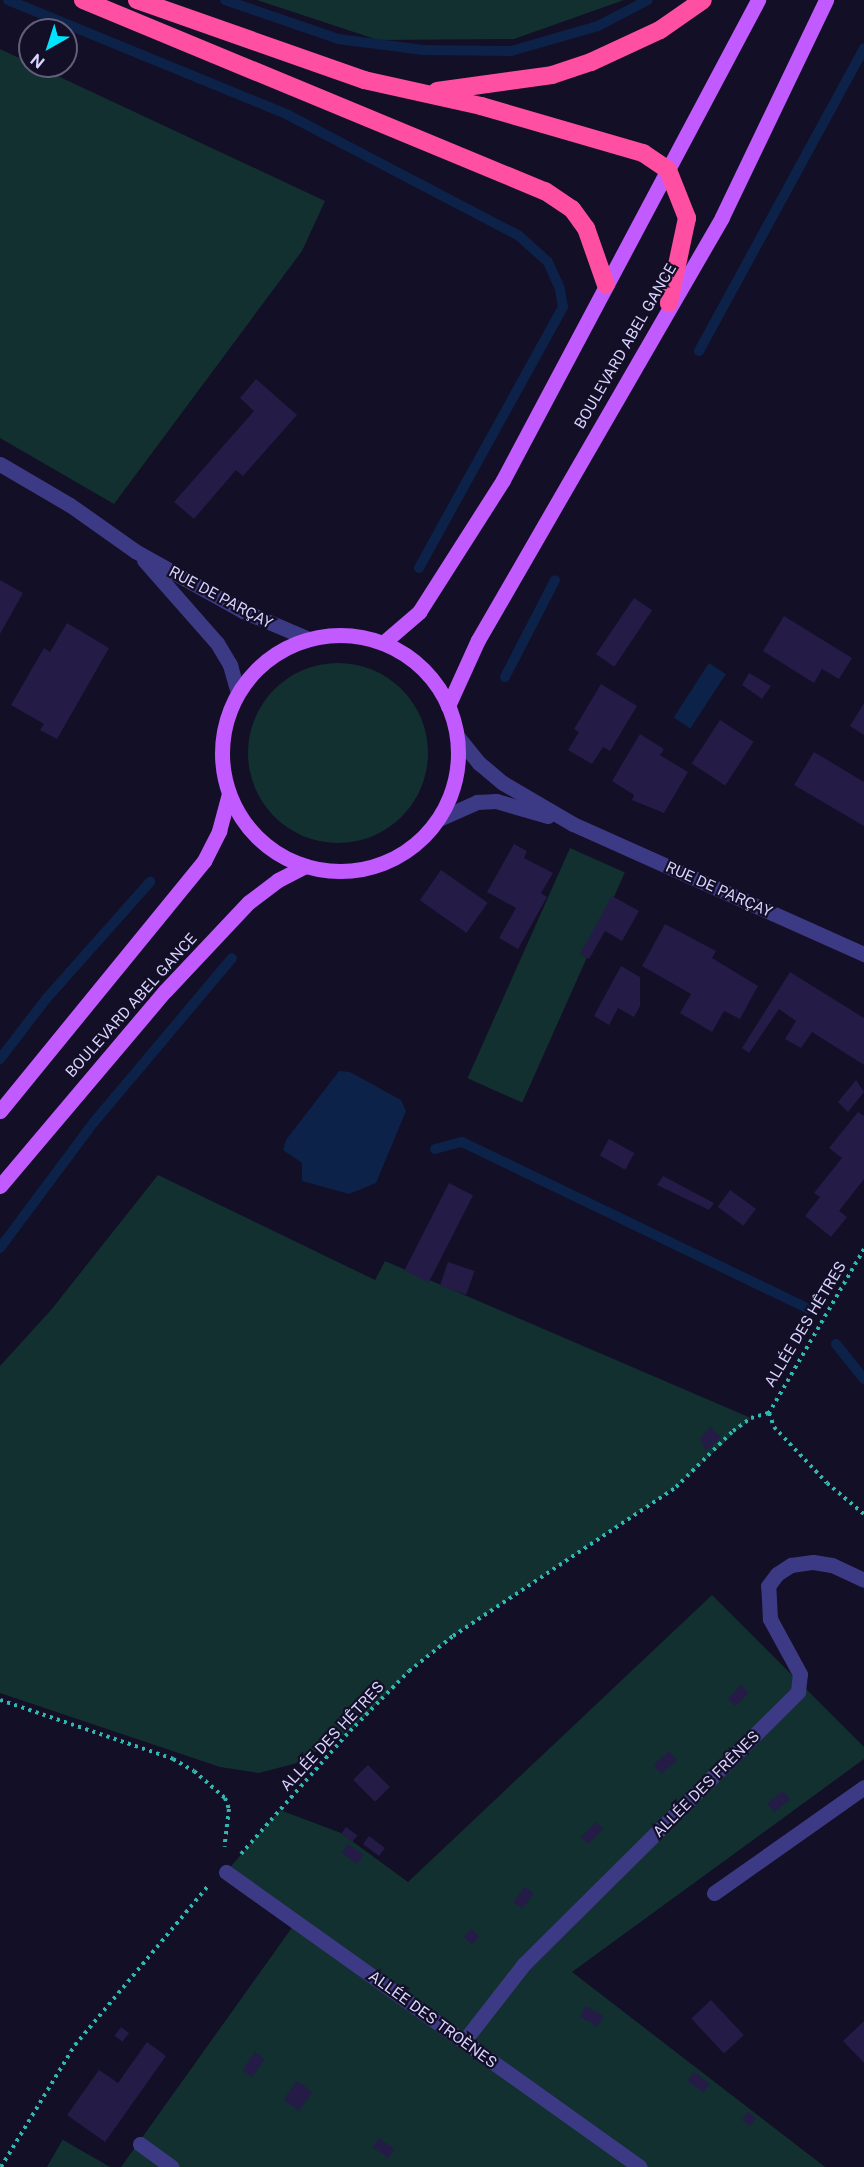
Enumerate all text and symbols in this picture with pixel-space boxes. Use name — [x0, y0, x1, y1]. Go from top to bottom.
north arrow — [18, 18, 78, 78]
text: N — [27, 50, 48, 72]
street label: BOULEVARD ABEL GANCE — [570, 260, 680, 432]
street label: RUE DE PARÇAY — [166, 562, 276, 632]
street label: RUE DE PARÇAY — [663, 857, 775, 921]
street label: BOULEVARD ABEL GANCE — [62, 929, 200, 1081]
street label: ALLÉE DES HÊTRES — [760, 1258, 850, 1390]
street label: ALLÉE DES HÊTRES — [277, 1677, 387, 1795]
street label: ALLÉE DES FRÊNES — [649, 1727, 763, 1841]
street label: ALLÉE DES TROÈNES — [365, 1967, 501, 2071]

